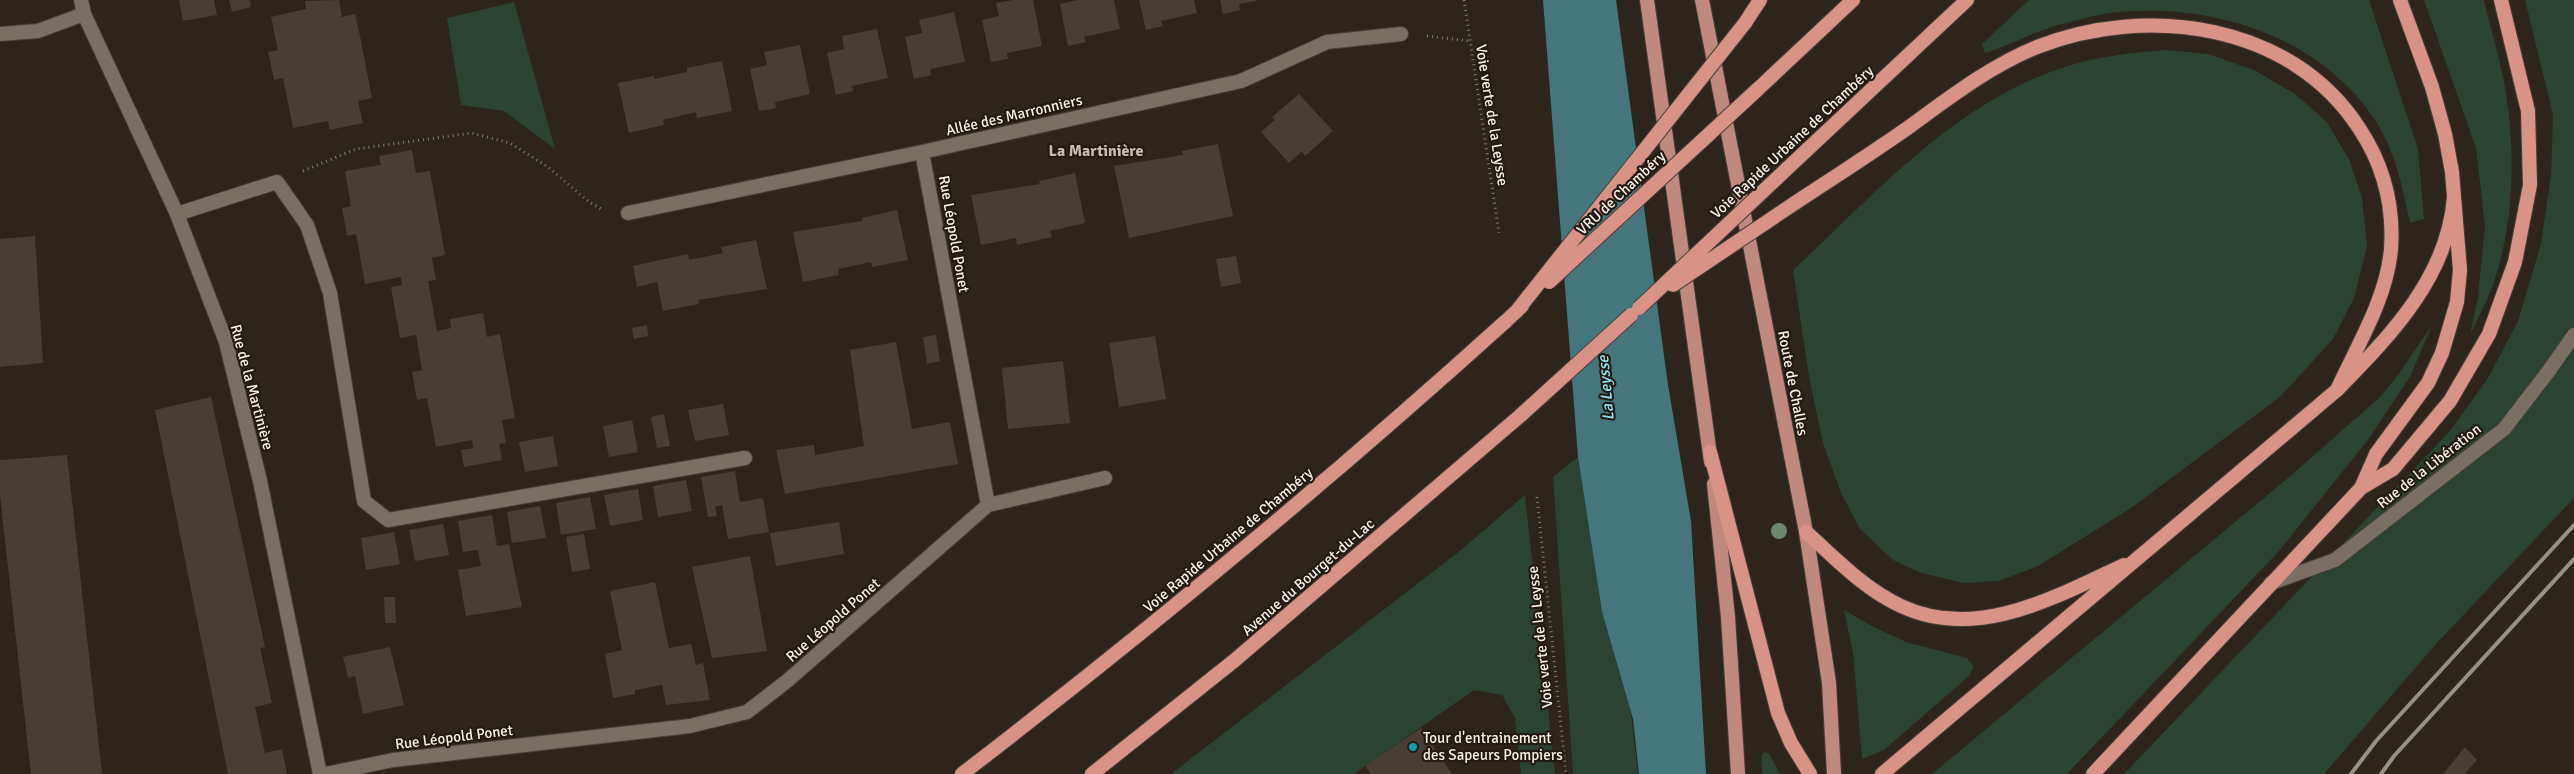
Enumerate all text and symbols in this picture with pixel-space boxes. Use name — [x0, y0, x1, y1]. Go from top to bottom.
street label: Voie verte de la Leysse — [1472, 43, 1512, 187]
street label: Voie Rapide Urbaine de Chambéry — [1707, 62, 1877, 222]
street label: Allée des Marronniers — [944, 90, 1084, 139]
district label: La Martinière — [1049, 141, 1143, 161]
street label: VRU de Chambéry — [1573, 147, 1669, 239]
street label: Rue Léopold Ponet — [935, 174, 973, 294]
street label: Rue de la Martinière — [227, 322, 277, 452]
street label: Route de Challes — [1774, 329, 1812, 438]
water label: La Leysse — [1593, 354, 1619, 421]
street label: Rue de la Libération — [2373, 420, 2485, 512]
street label: Voie Rapide Urbaine de Chambéry — [1140, 464, 1316, 616]
street label: Avenue du Bourget-du-Lac — [1238, 515, 1378, 639]
street label: Voie verte de la Leysse — [1524, 565, 1556, 709]
street label: Rue Léopold Ponet — [782, 574, 884, 666]
street label: Rue Léopold Ponet — [394, 721, 514, 753]
place label: Tour d'entrainement des Sapeurs Pompiers — [1423, 729, 1563, 764]
marker: Tour d'entrainement des Sapeurs Pompiers — [1407, 741, 1419, 753]

